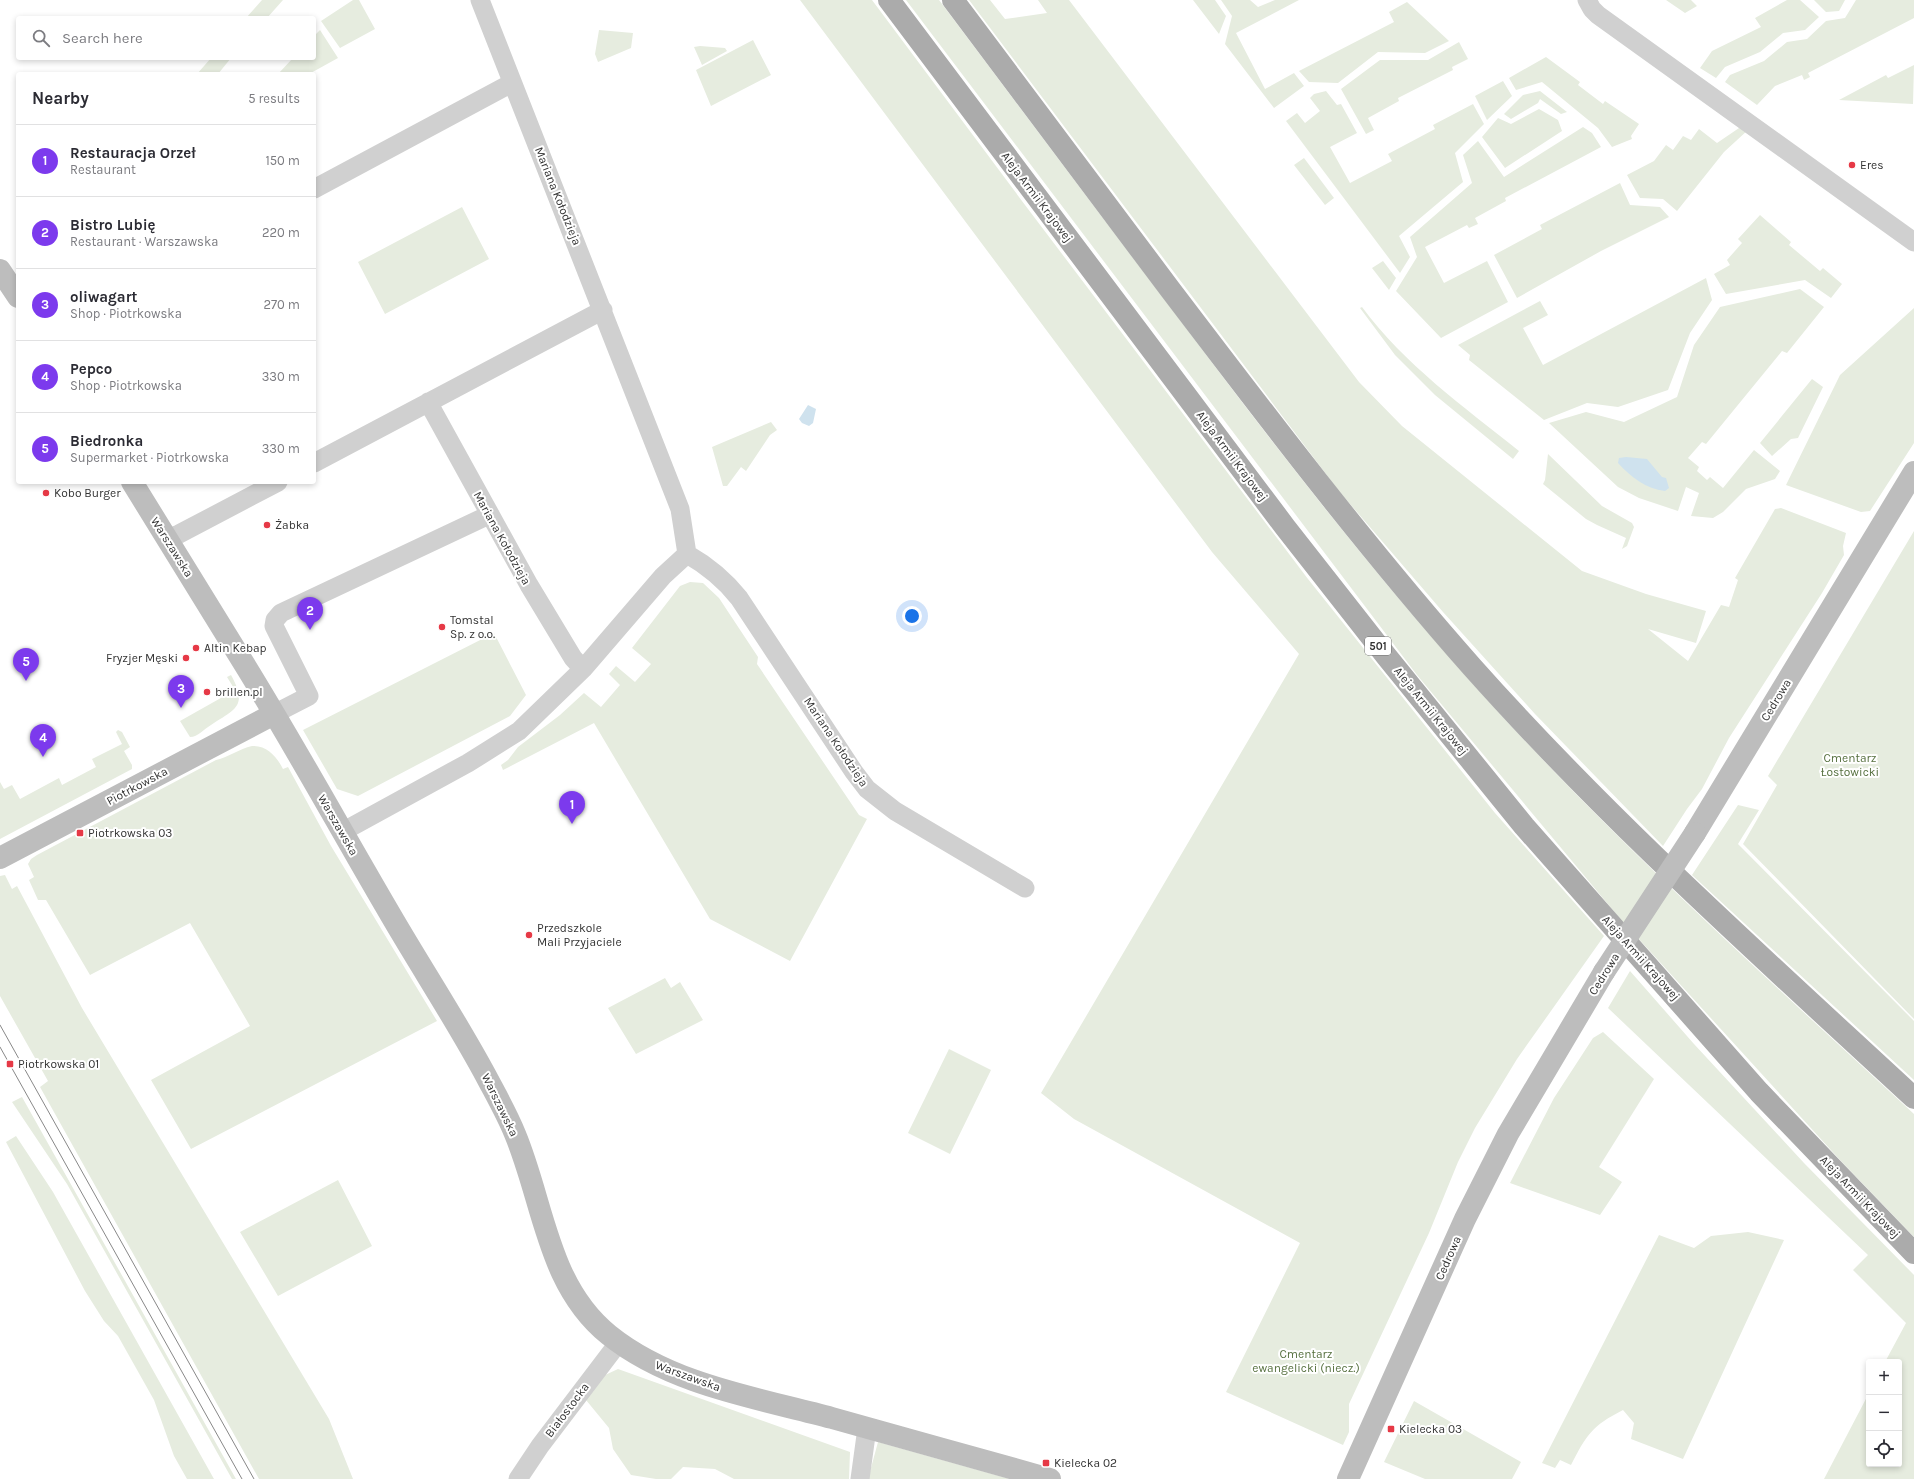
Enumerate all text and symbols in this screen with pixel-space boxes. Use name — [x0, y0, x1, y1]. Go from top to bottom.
search box — [16, 16, 316, 60]
icon: search — [30, 27, 52, 49]
text: Search here — [62, 29, 143, 47]
text: Nearby — [32, 88, 89, 108]
text: 5 results — [248, 91, 300, 106]
text: Restauracja Orzeł — [70, 144, 196, 162]
street label: Mariana Kołodzieja — [532, 145, 584, 247]
street label: Aleja Armii Krajowej — [999, 149, 1075, 245]
text: 1 — [43, 153, 47, 168]
text: 150 m — [265, 153, 300, 168]
place label: Eres — [1860, 158, 1884, 172]
marker: Eres — [1847, 160, 1857, 170]
text: Restaurant — [70, 162, 136, 177]
text: Bistro Lubię — [70, 216, 156, 234]
text: 2 — [41, 225, 49, 240]
text: 220 m — [262, 225, 300, 240]
text: Restaurant · Warszawska — [70, 234, 218, 249]
text: oliwagart — [70, 288, 137, 306]
text: 3 — [41, 297, 49, 312]
text: 270 m — [263, 297, 300, 312]
text: Shop · Piotrkowska — [70, 306, 182, 321]
text: Pepco — [70, 360, 112, 378]
text: 4 — [41, 369, 49, 384]
text: 330 m — [262, 369, 300, 384]
text: Shop · Piotrkowska — [70, 378, 182, 393]
street label: Aleja Armii Krajowej — [1194, 408, 1270, 504]
text: Biedronka — [70, 432, 143, 450]
text: 5 — [41, 441, 49, 456]
text: 330 m — [262, 441, 300, 456]
text: Supermarket · Piotrkowska — [70, 450, 229, 465]
place label: Kobo Burger — [54, 486, 121, 500]
marker: Kobo Burger — [41, 488, 51, 498]
street label: Mariana Kołodzieja — [471, 489, 533, 587]
street label: Warszawska — [148, 514, 196, 580]
place label: Żabka — [275, 518, 309, 532]
marker: Żabka — [262, 520, 272, 530]
pin: 2 — [297, 597, 323, 630]
your location — [902, 606, 922, 626]
place label: Tomstal Sp. z o.o. — [450, 613, 495, 641]
marker: Tomstal Sp. z o.o. — [437, 622, 447, 632]
road number: 501 — [1365, 637, 1391, 655]
place label: Altin Kebap — [204, 641, 267, 655]
marker: Altin Kebap — [191, 643, 201, 653]
pin: 5 — [13, 648, 39, 681]
place label: Fryzjer Męski — [106, 651, 178, 665]
marker: Fryzjer Męski — [181, 653, 191, 663]
street label: Aleja Armii Krajowej — [1391, 664, 1471, 758]
pin: 3 — [168, 675, 194, 708]
street label: Cedrowa — [1758, 676, 1794, 724]
place label: brillen.pl — [215, 685, 263, 699]
marker: brillen.pl — [202, 687, 212, 697]
street label: Mariana Kołodzieja — [801, 695, 871, 789]
pin: 4 — [30, 724, 56, 757]
park label: Cmentarz Łostowicki — [1821, 751, 1879, 779]
street label: Piotrkowska — [104, 764, 170, 808]
pin: 1 — [559, 791, 585, 824]
street label: Warszawska — [315, 792, 361, 858]
place label: Piotrkowska 03 — [88, 826, 172, 840]
marker: Piotrkowska 03 — [75, 828, 85, 838]
street label: Aleja Armii Krajowej — [1599, 913, 1683, 1003]
place label: Przedszkole Mali Przyjaciele — [537, 921, 622, 949]
marker: Przedszkole Mali Przyjaciele — [524, 930, 534, 940]
street label: Cedrowa — [1586, 950, 1622, 998]
place label: Piotrkowska 01 — [18, 1057, 99, 1071]
marker: Piotrkowska 01 — [5, 1059, 15, 1069]
street label: Warszawska — [479, 1071, 521, 1139]
street label: Aleja Armii Krajowej — [1817, 1153, 1903, 1241]
street label: Cedrowa — [1432, 1234, 1464, 1282]
park label: Cmentarz ewangelicki (niecz.) — [1252, 1347, 1360, 1375]
street label: Warszawska — [654, 1358, 722, 1394]
map controls — [1866, 1359, 1902, 1467]
button: + — [1866, 1359, 1902, 1395]
street label: Białostocka — [542, 1380, 592, 1440]
button: − — [1866, 1395, 1902, 1431]
place label: Kielecka 03 — [1399, 1422, 1462, 1436]
marker: Kielecka 03 — [1386, 1424, 1396, 1434]
button: locate — [1866, 1431, 1902, 1467]
place label: Kielecka 02 — [1054, 1456, 1117, 1470]
marker: Kielecka 02 — [1041, 1458, 1051, 1468]

